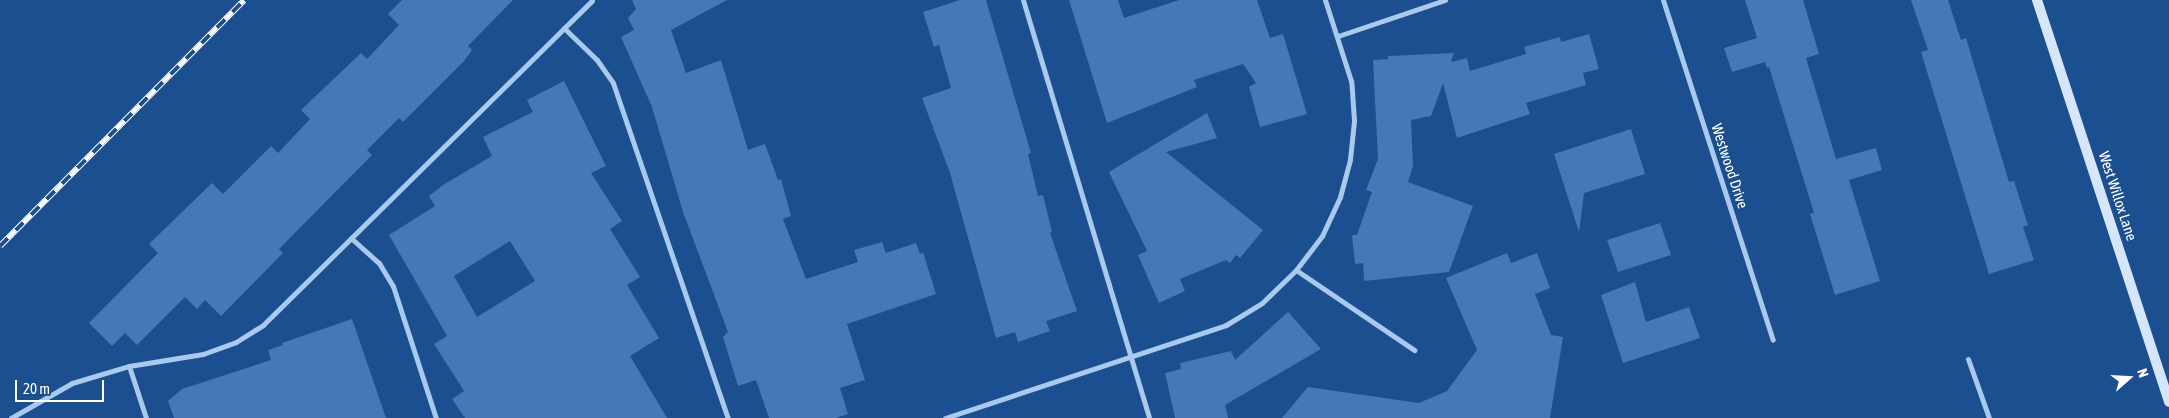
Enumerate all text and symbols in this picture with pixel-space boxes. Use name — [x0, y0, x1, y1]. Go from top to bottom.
street label: Westwood Drive — [1708, 121, 1752, 211]
street label: West Willox Lane — [2095, 149, 2141, 243]
north arrow — [2104, 353, 2154, 403]
text: N — [2134, 367, 2152, 380]
scale bar — [18, 370, 106, 402]
text: 20 m — [23, 380, 50, 397]

